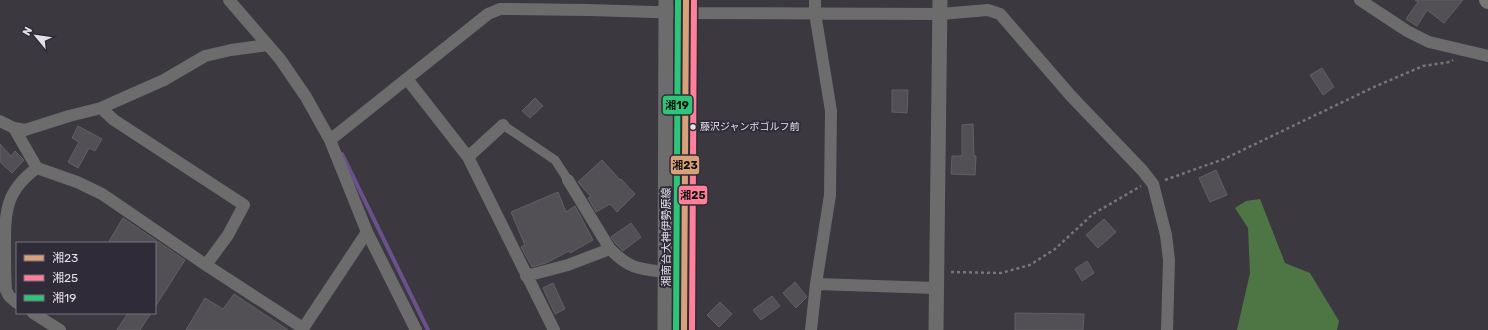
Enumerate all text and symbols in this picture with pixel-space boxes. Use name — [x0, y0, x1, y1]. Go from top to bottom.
north arrow — [16, 16, 56, 56]
text: N — [20, 25, 35, 38]
line badge: 湘19 — [662, 95, 693, 115]
text: 湘19 — [665, 99, 689, 112]
place label: 藤沢ジャンボゴルフ前 — [700, 121, 800, 133]
marker: 藤沢ジャンボゴルフ前 — [688, 122, 698, 132]
line badge: 湘23 — [670, 155, 700, 175]
text: 湘23 — [672, 159, 698, 172]
line badge: 湘25 — [678, 185, 708, 205]
street label: 湘南台大神伊勢原線 — [660, 188, 673, 287]
text: 湘25 — [680, 189, 706, 202]
legend — [16, 242, 156, 314]
text: 湘23 — [52, 251, 78, 265]
text: 湘25 — [52, 271, 78, 285]
text: 湘19 — [52, 291, 76, 305]

